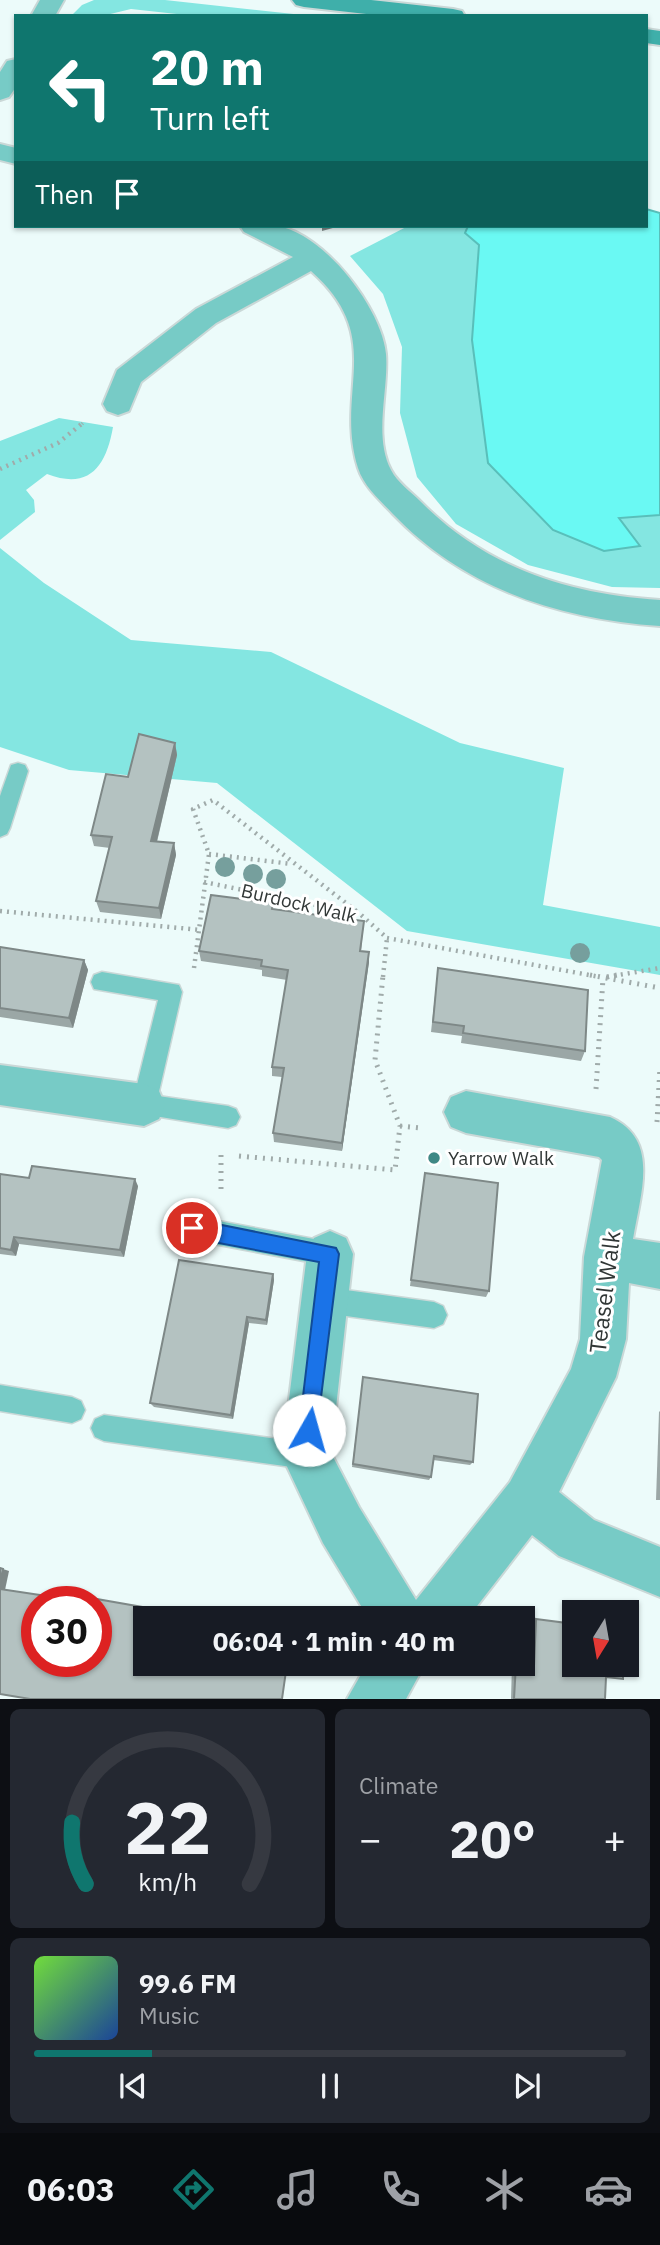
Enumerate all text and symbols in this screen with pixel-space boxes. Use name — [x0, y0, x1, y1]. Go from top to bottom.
text: 20 m — [150, 35, 264, 98]
icon: left — [35, 42, 126, 133]
text: Turn left — [150, 97, 270, 139]
icon: arrive — [108, 175, 146, 213]
text: Then — [35, 177, 94, 211]
street label: Burdock Walk — [239, 878, 359, 928]
place label: Yarrow Walk — [448, 1146, 554, 1170]
marker: Yarrow Walk — [426, 1150, 442, 1166]
pin — [162, 1198, 222, 1258]
icon: arrive — [173, 1209, 211, 1247]
street label: Teasel Walk — [582, 1229, 626, 1355]
position arrow — [272, 1393, 346, 1467]
speed limit sign: 30 — [21, 1586, 112, 1677]
north arrow — [562, 1600, 639, 1676]
map controls — [562, 1600, 639, 1677]
text: 06:04 · 1 min · 40 m — [213, 1624, 455, 1658]
text: Climate — [359, 1770, 438, 1800]
text: 22 — [124, 1780, 211, 1875]
text: 20° — [449, 1805, 536, 1872]
text: − — [359, 1814, 382, 1863]
text: + — [603, 1814, 626, 1863]
text: km/h — [138, 1865, 197, 1898]
text: 99.6 FM — [139, 1966, 237, 2000]
text: Music — [139, 2000, 199, 2030]
icon: previous — [114, 2067, 152, 2105]
icon: pause — [311, 2067, 349, 2105]
icon: next — [508, 2067, 546, 2105]
icon: directions — [169, 2165, 218, 2214]
icon: music — [273, 2165, 322, 2214]
icon: phone — [376, 2165, 425, 2214]
icon: climate — [480, 2165, 529, 2214]
icon: car — [584, 2165, 633, 2214]
text: 06:03 — [27, 2168, 115, 2210]

